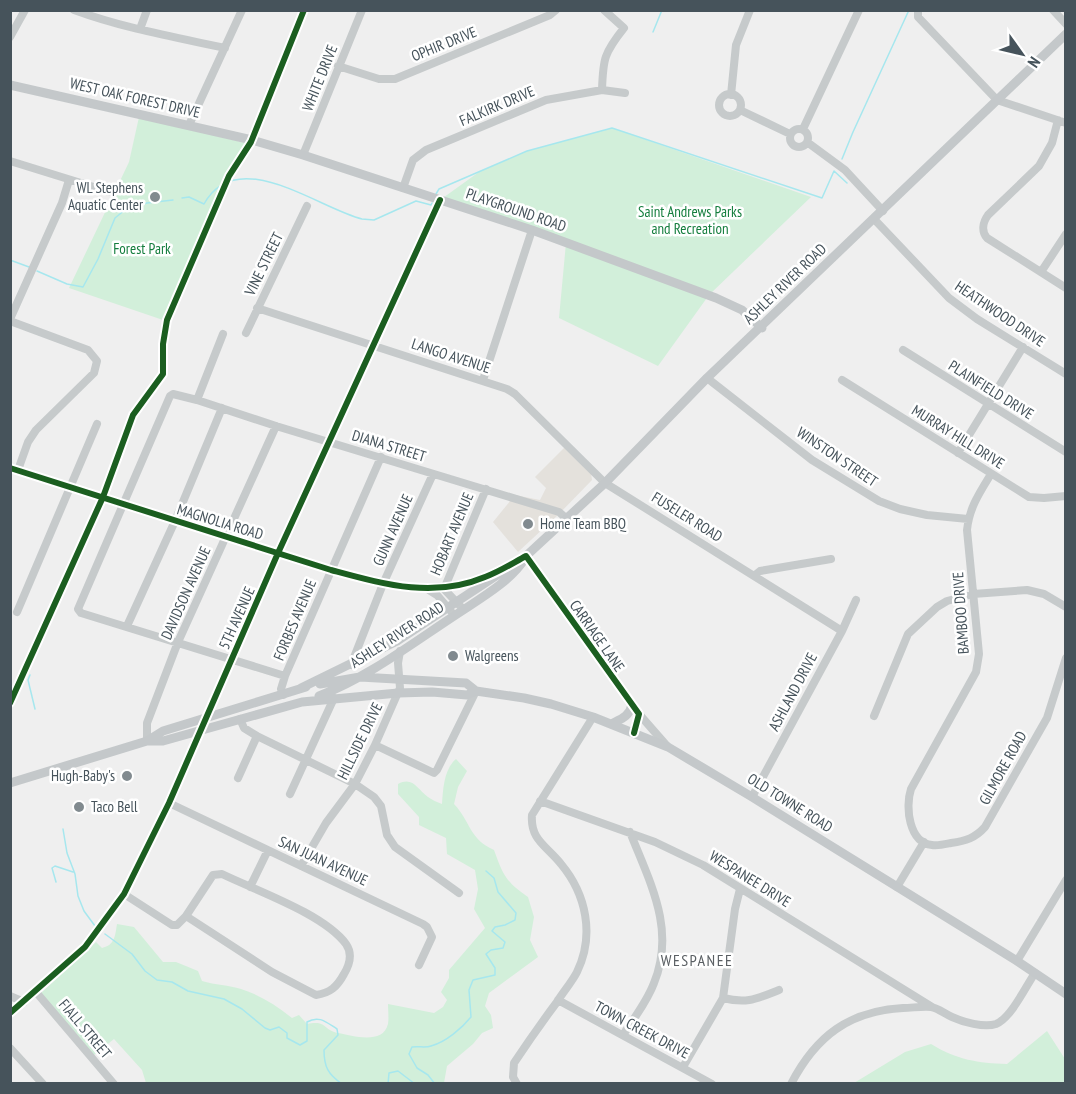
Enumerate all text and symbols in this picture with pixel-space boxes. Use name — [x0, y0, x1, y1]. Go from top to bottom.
street label: OPHIR DRIVE — [408, 22, 479, 65]
north arrow — [992, 24, 1052, 84]
street label: WHITE DRIVE — [298, 42, 341, 114]
text: N — [1024, 53, 1045, 72]
street label: WEST OAK FOREST DRIVE — [68, 73, 202, 122]
street label: FALKIRK DRIVE — [456, 81, 537, 130]
place label: WL Stephens Aquatic Center — [68, 178, 144, 214]
street label: PLAYGROUND ROAD — [464, 184, 569, 236]
marker: WL Stephens Aquatic Center — [148, 190, 162, 204]
park label: Saint Andrews Parks and Recreation — [638, 202, 742, 238]
street label: VINE STREET — [240, 229, 287, 299]
park label: Forest Park — [113, 239, 171, 258]
street label: ASHLEY RIVER ROAD — [739, 239, 830, 328]
street label: HEATHWOOD DRIVE — [952, 276, 1049, 351]
street label: LANGO AVENUE — [409, 334, 493, 377]
street label: PLAINFIELD DRIVE — [945, 356, 1037, 423]
street label: MURRAY HILL DRIVE — [908, 400, 1008, 473]
street label: WINSTON STREET — [793, 423, 882, 491]
street label: DIANA STREET — [350, 425, 429, 466]
street label: FUSELER ROAD — [648, 487, 726, 546]
street label: HOBART AVENUE — [426, 490, 478, 578]
street label: GUNN AVENUE — [368, 491, 417, 569]
street label: MAGNOLIA ROAD — [175, 499, 266, 544]
place label: Home Team BBQ — [540, 514, 627, 533]
marker: Home Team BBQ — [521, 517, 535, 531]
street label: DAVIDSON AVENUE — [157, 543, 215, 642]
street label: BAMBOO DRIVE — [948, 571, 973, 655]
street label: FORBES AVENUE — [269, 576, 320, 663]
street label: 5TH AVENUE — [214, 584, 259, 652]
street label: CARRIAGE LANE — [566, 596, 629, 675]
street label: ASHLEY RIVER ROAD — [346, 597, 447, 672]
place label: Walgreens — [465, 646, 519, 665]
marker: Walgreens — [446, 649, 460, 663]
street label: ASHLAND DRIVE — [764, 649, 821, 734]
street label: HILLSIDE DRIVE — [333, 699, 386, 782]
street label: GILMORE ROAD — [975, 727, 1031, 808]
place label: Hugh-Baby's — [51, 766, 115, 785]
marker: Hugh-Baby's — [120, 769, 134, 783]
street label: OLD TOWNE ROAD — [744, 769, 836, 836]
place label: Taco Bell — [91, 797, 138, 816]
marker: Taco Bell — [72, 800, 86, 814]
street label: SAN JUAN AVENUE — [276, 832, 371, 890]
street label: WESPANEE DRIVE — [706, 846, 794, 911]
district label: WESPANEE — [661, 950, 733, 970]
street label: FIALL STREET — [55, 995, 116, 1063]
street label: TOWN CREEK DRIVE — [592, 997, 693, 1062]

